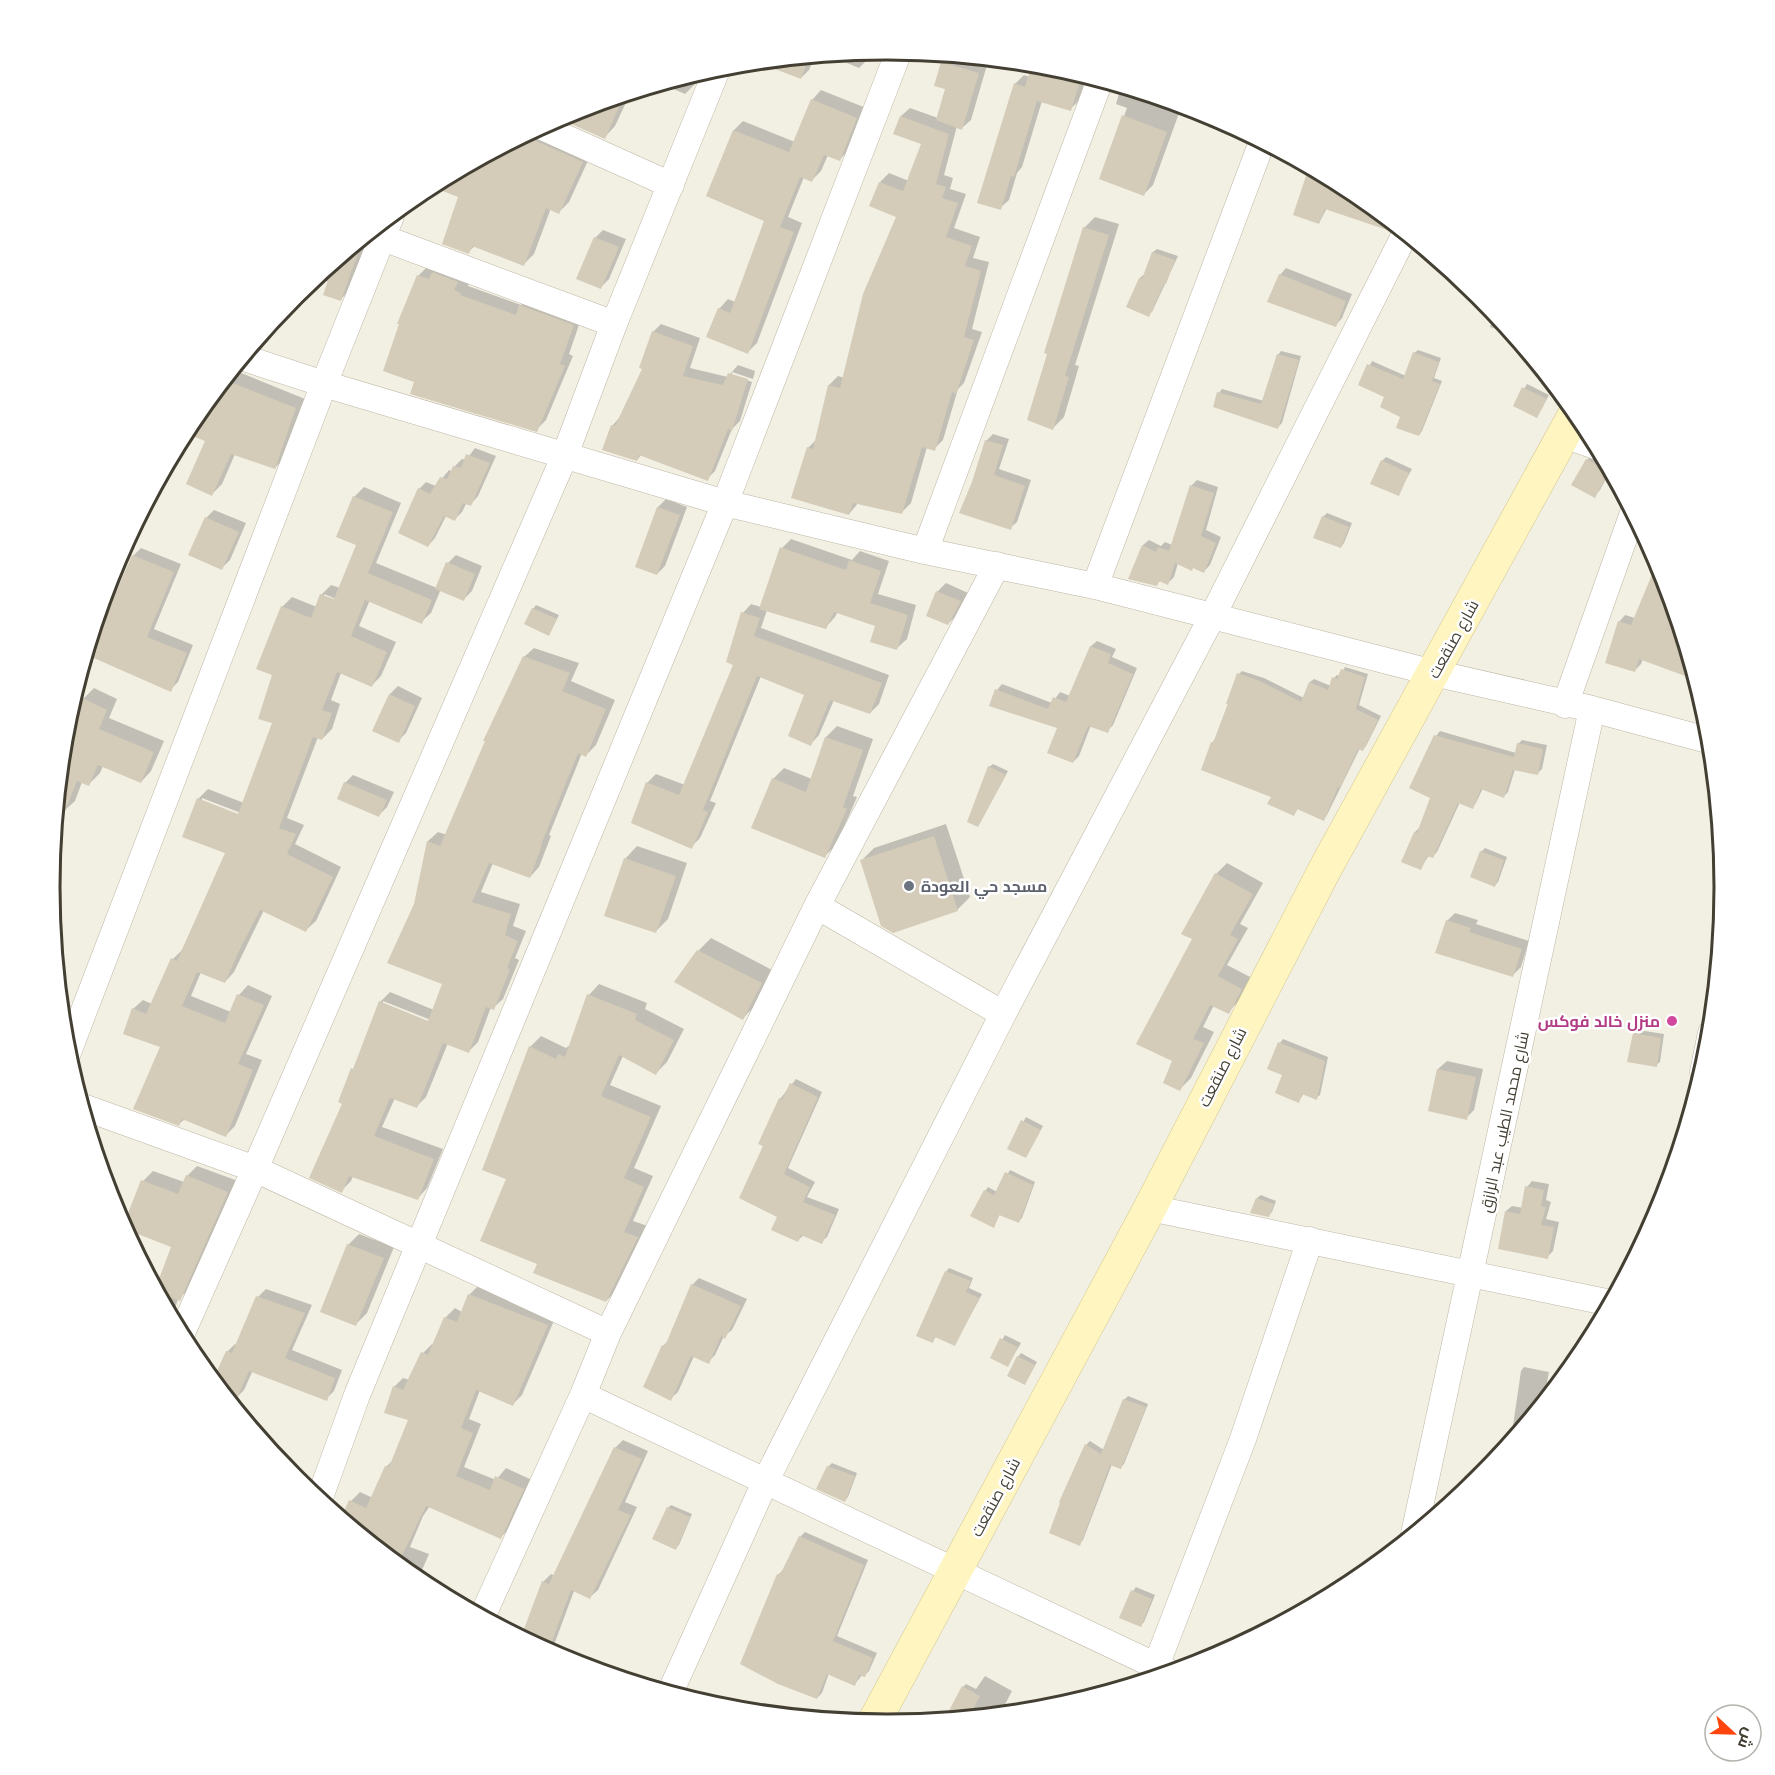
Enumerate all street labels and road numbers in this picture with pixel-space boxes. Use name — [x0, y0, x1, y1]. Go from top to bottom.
street label: شارع صنقعت — [1423, 596, 1485, 683]
street label: شارع صنقعت — [1193, 1024, 1252, 1111]
street label: شارع محمد الطيب عبد الرازق — [1475, 1030, 1535, 1215]
street label: شارع صنقعت — [966, 1454, 1026, 1541]

